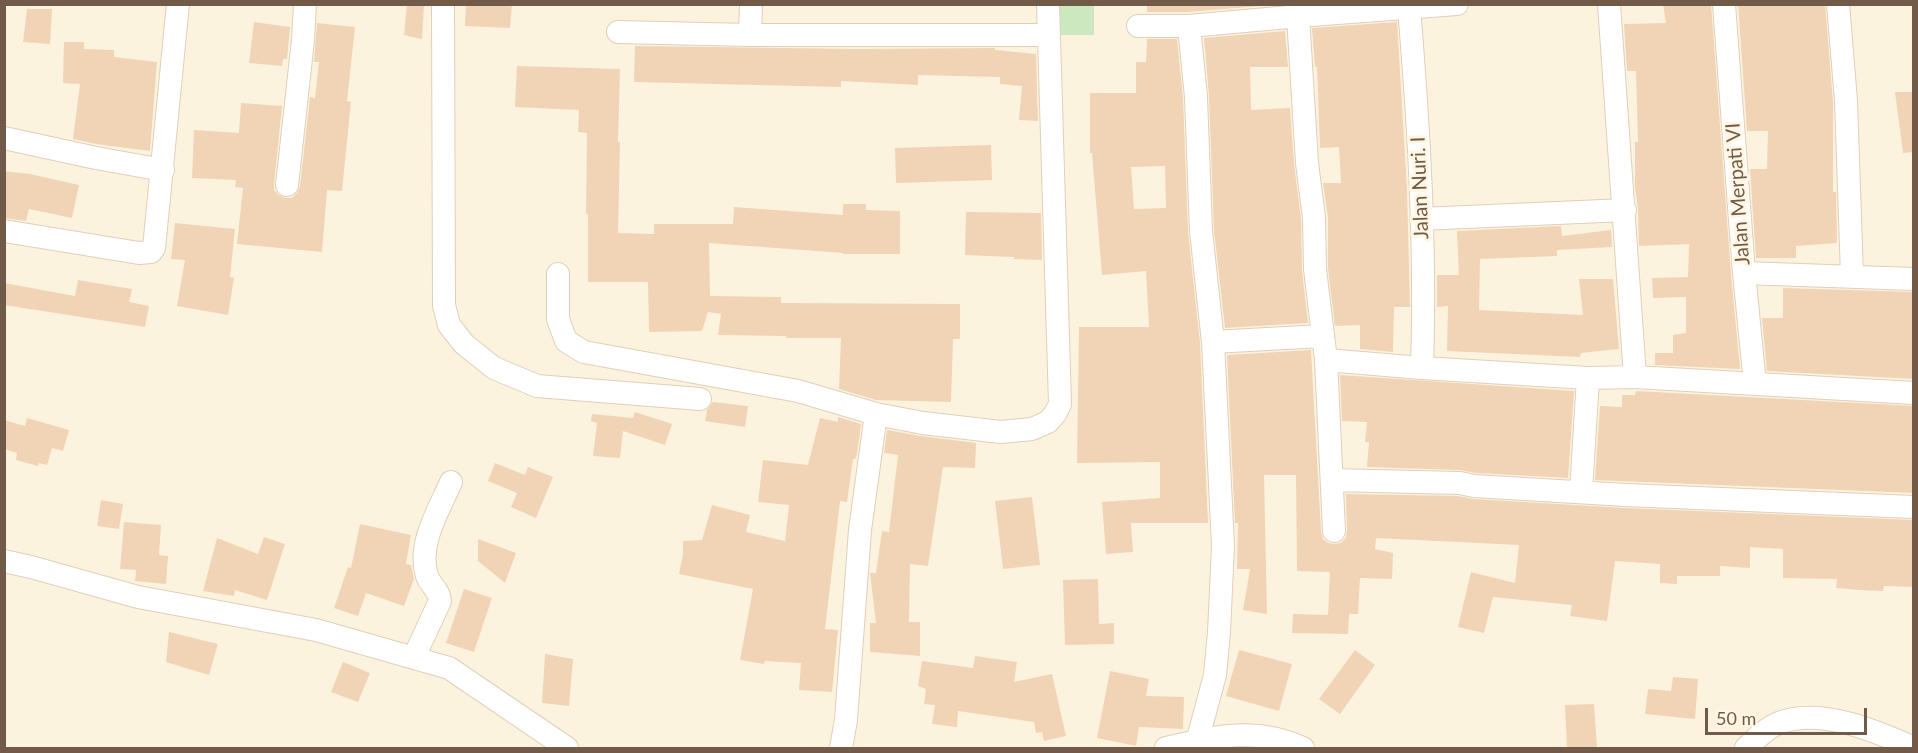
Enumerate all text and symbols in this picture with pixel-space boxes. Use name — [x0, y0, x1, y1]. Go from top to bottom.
street label: Jalan Merpati VI — [1721, 122, 1755, 266]
street label: Jalan Nuri. I — [1406, 136, 1434, 240]
scale bar — [1708, 696, 1870, 734]
text: 50 m — [1716, 707, 1756, 729]

